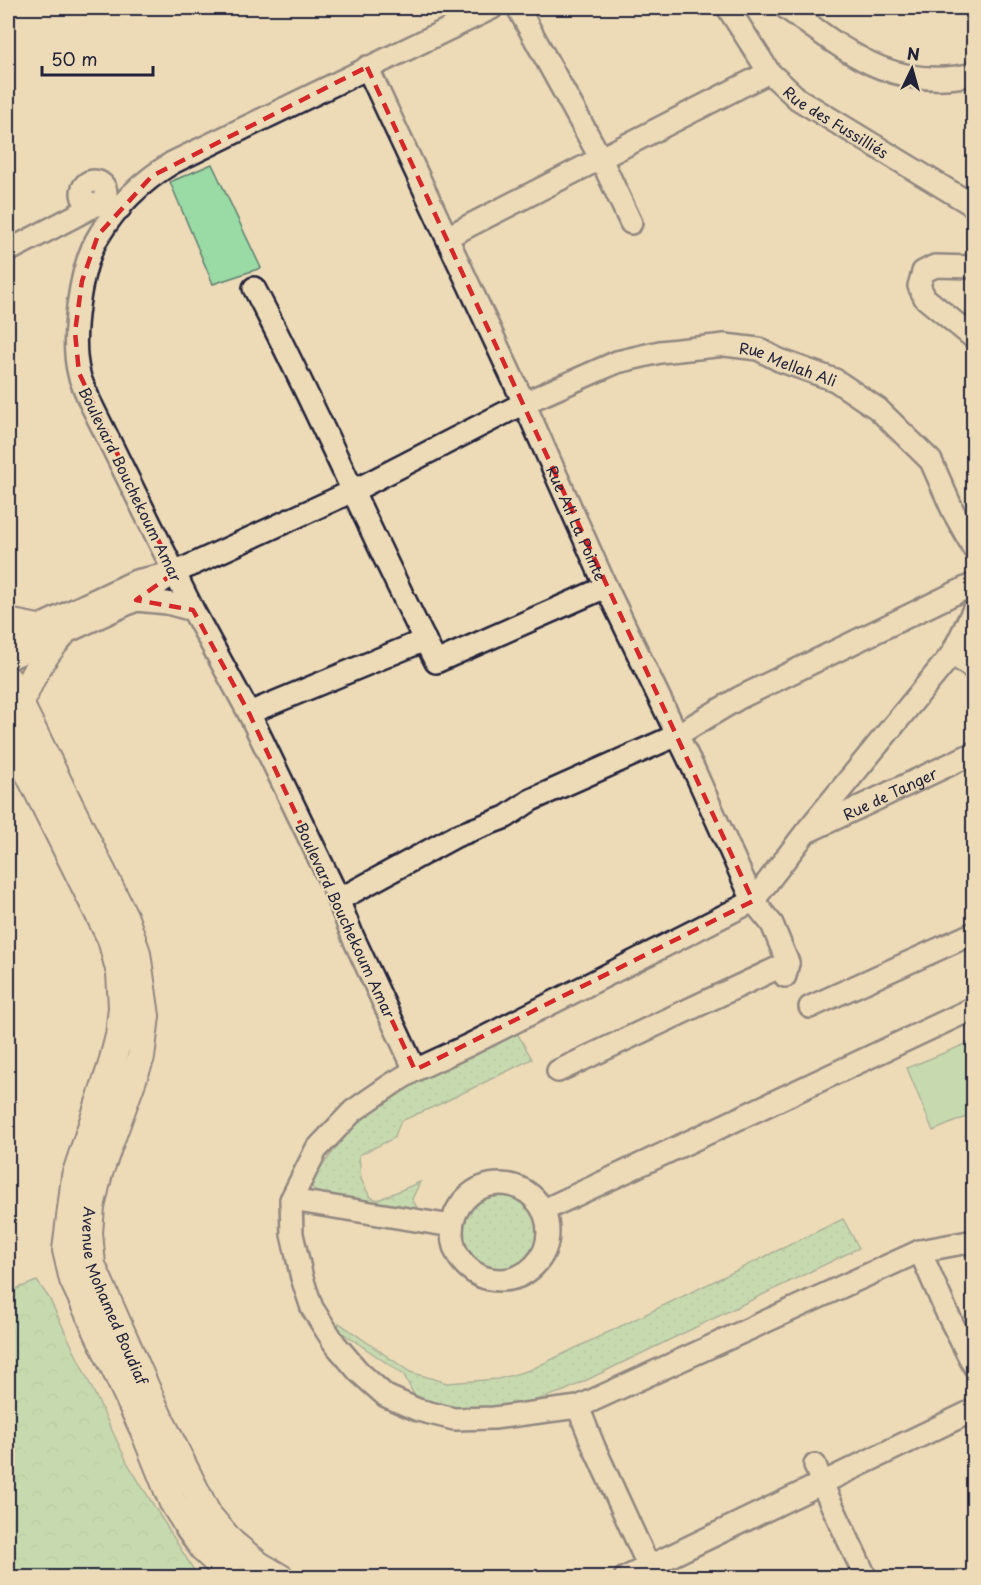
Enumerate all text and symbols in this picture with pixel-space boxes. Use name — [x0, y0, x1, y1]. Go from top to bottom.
scale bar — [42, 39, 153, 77]
north arrow — [882, 39, 942, 99]
text: N — [906, 41, 921, 66]
text: 50 m — [51, 45, 98, 72]
street label: Rue des Fussilliés — [779, 80, 893, 163]
street label: Rue Mellah Ali — [738, 335, 840, 391]
street label: Boulevard Bouchekoum Amar — [74, 383, 188, 585]
street label: Rue Ali La Pointe — [542, 461, 613, 584]
street label: Rue de Tanger — [839, 760, 941, 825]
street label: Boulevard Bouchekoum Amar — [290, 818, 402, 1022]
street label: Avenue Mohamed Boudiaf — [78, 1206, 155, 1389]

